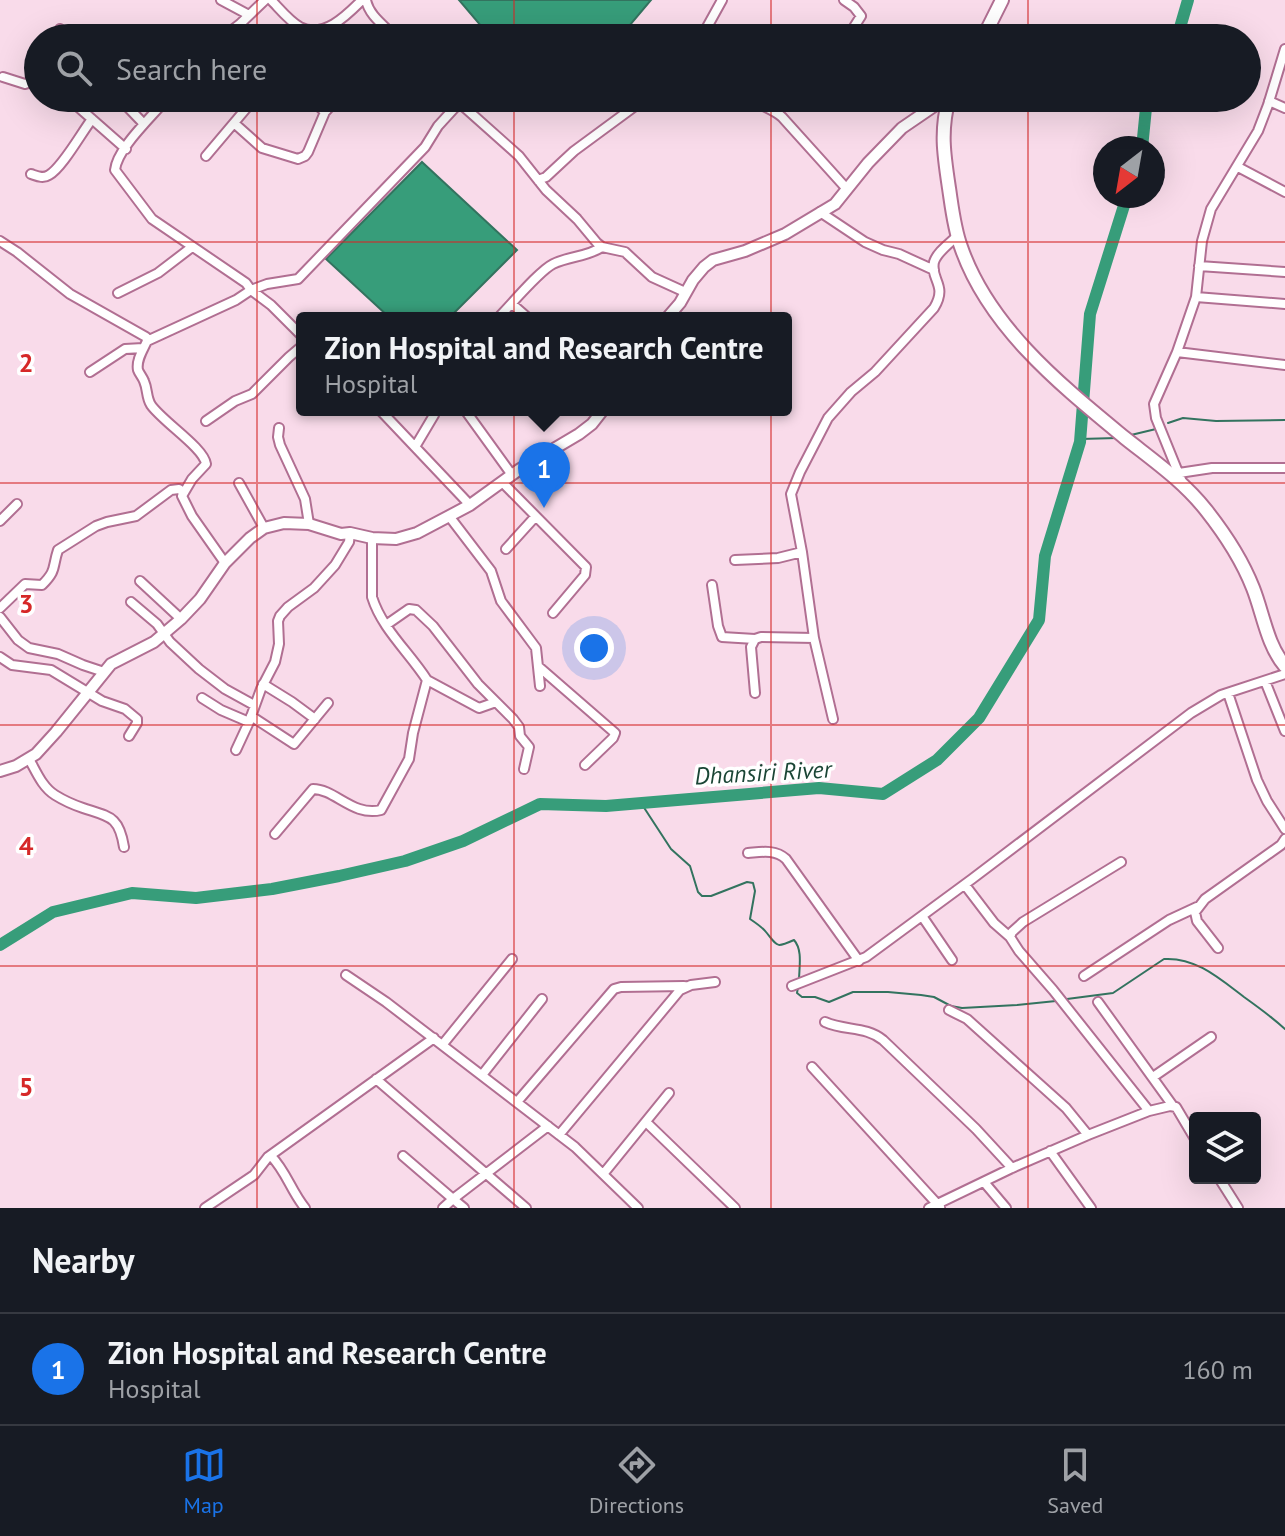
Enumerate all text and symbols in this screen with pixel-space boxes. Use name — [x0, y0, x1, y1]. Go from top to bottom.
search box — [24, 24, 1261, 112]
icon: search — [52, 46, 96, 90]
text: Search here — [116, 49, 267, 88]
north arrow — [1093, 136, 1165, 208]
popup — [296, 312, 792, 416]
text: Zion Hospital and Research Centre — [325, 328, 763, 367]
text: 2 — [19, 346, 33, 379]
text: Hospital — [325, 367, 417, 400]
pin: 1 — [518, 442, 570, 508]
text: 3 — [19, 587, 33, 620]
your location — [574, 628, 614, 668]
water label: Dhansiri River — [694, 753, 834, 792]
text: 4 — [19, 829, 34, 862]
text: 5 — [19, 1070, 33, 1103]
map controls — [1189, 1112, 1261, 1184]
button: layers — [1189, 1112, 1261, 1184]
text: Nearby — [32, 1238, 134, 1282]
text: Zion Hospital and Research Centre — [108, 1333, 547, 1372]
text: 1 — [51, 1353, 65, 1386]
text: 160 m — [1182, 1353, 1253, 1386]
text: Hospital — [108, 1372, 201, 1405]
tab: Map — [182, 1443, 226, 1519]
tab: Directions — [589, 1443, 684, 1519]
tab: Saved — [1047, 1443, 1103, 1519]

